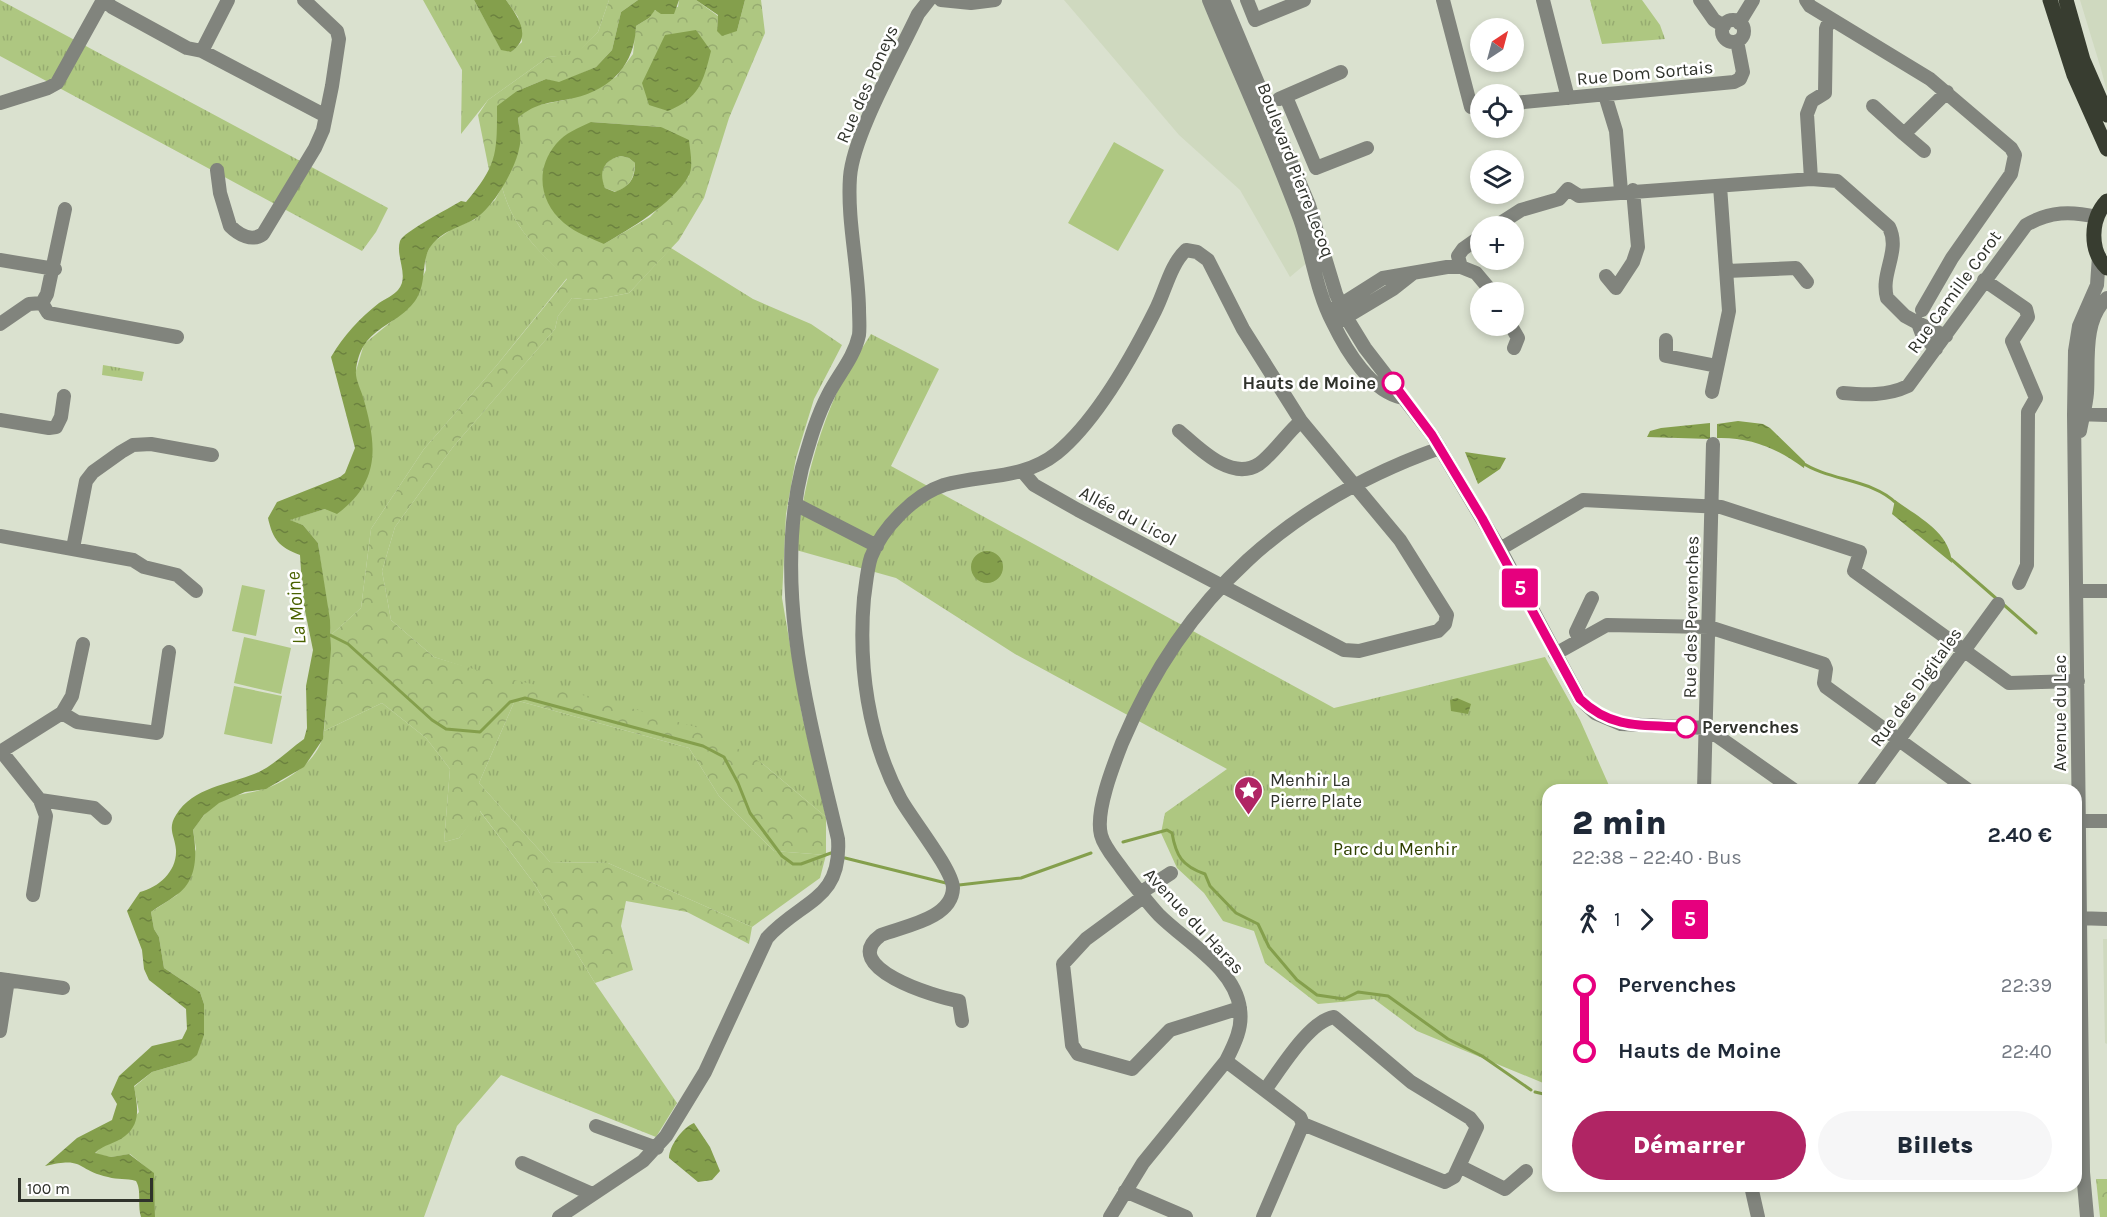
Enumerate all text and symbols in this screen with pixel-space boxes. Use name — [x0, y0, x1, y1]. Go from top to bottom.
north arrow — [1470, 18, 1524, 72]
map controls — [1470, 18, 1524, 336]
street label: Rue des Poneys — [831, 22, 903, 146]
street label: Rue Dom Sortais — [1576, 56, 1714, 90]
street label: Boulevard Pierre Lecoq — [1253, 80, 1339, 260]
button: locate — [1470, 84, 1524, 138]
button: layers — [1470, 150, 1524, 204]
button: + — [1470, 216, 1524, 270]
street label: Rue Camille Corot — [1902, 226, 2006, 358]
button: − — [1470, 282, 1524, 336]
place label: Hauts de Moine — [1243, 372, 1376, 394]
marker: Hauts de Moine — [1382, 372, 1404, 394]
street label: Allée du Licol — [1076, 481, 1180, 551]
street label: Rue des Pervenches — [1679, 535, 1703, 699]
line badge: 5 — [1500, 568, 1540, 608]
water label: La Moine — [281, 570, 311, 646]
text: 5 — [1514, 576, 1526, 600]
street label: Rue des Digitales — [1865, 623, 1967, 751]
street label: Avenue du Lac — [2049, 655, 2071, 771]
marker: Pervenches — [1675, 716, 1697, 738]
place label: Pervenches — [1702, 716, 1799, 738]
place label: Menhir La Pierre Plate — [1270, 769, 1362, 812]
place icon: Menhir La Pierre Plate — [1233, 774, 1265, 816]
text: 2 min — [1572, 804, 1667, 842]
text: 2.40 € — [1987, 822, 2052, 848]
park label: Parc du Menhir — [1333, 838, 1457, 860]
text: 22:38 – 22:40 · Bus — [1572, 846, 1742, 869]
street label: Avenue du Haras — [1139, 863, 1249, 979]
icon: walk — [1572, 903, 1605, 936]
icon: forward — [1630, 903, 1663, 936]
text: 5 — [1684, 907, 1696, 931]
text: 1 — [1614, 908, 1621, 931]
text: Pervenches — [1618, 972, 1736, 998]
text: 22:39 — [2001, 974, 2052, 997]
text: Hauts de Moine — [1618, 1038, 1781, 1064]
text: 22:40 — [2001, 1040, 2052, 1063]
button: Démarrer — [1572, 1111, 1806, 1180]
button: Billets — [1818, 1111, 2052, 1180]
scale bar — [18, 1175, 153, 1202]
text: 100 m — [27, 1179, 70, 1198]

